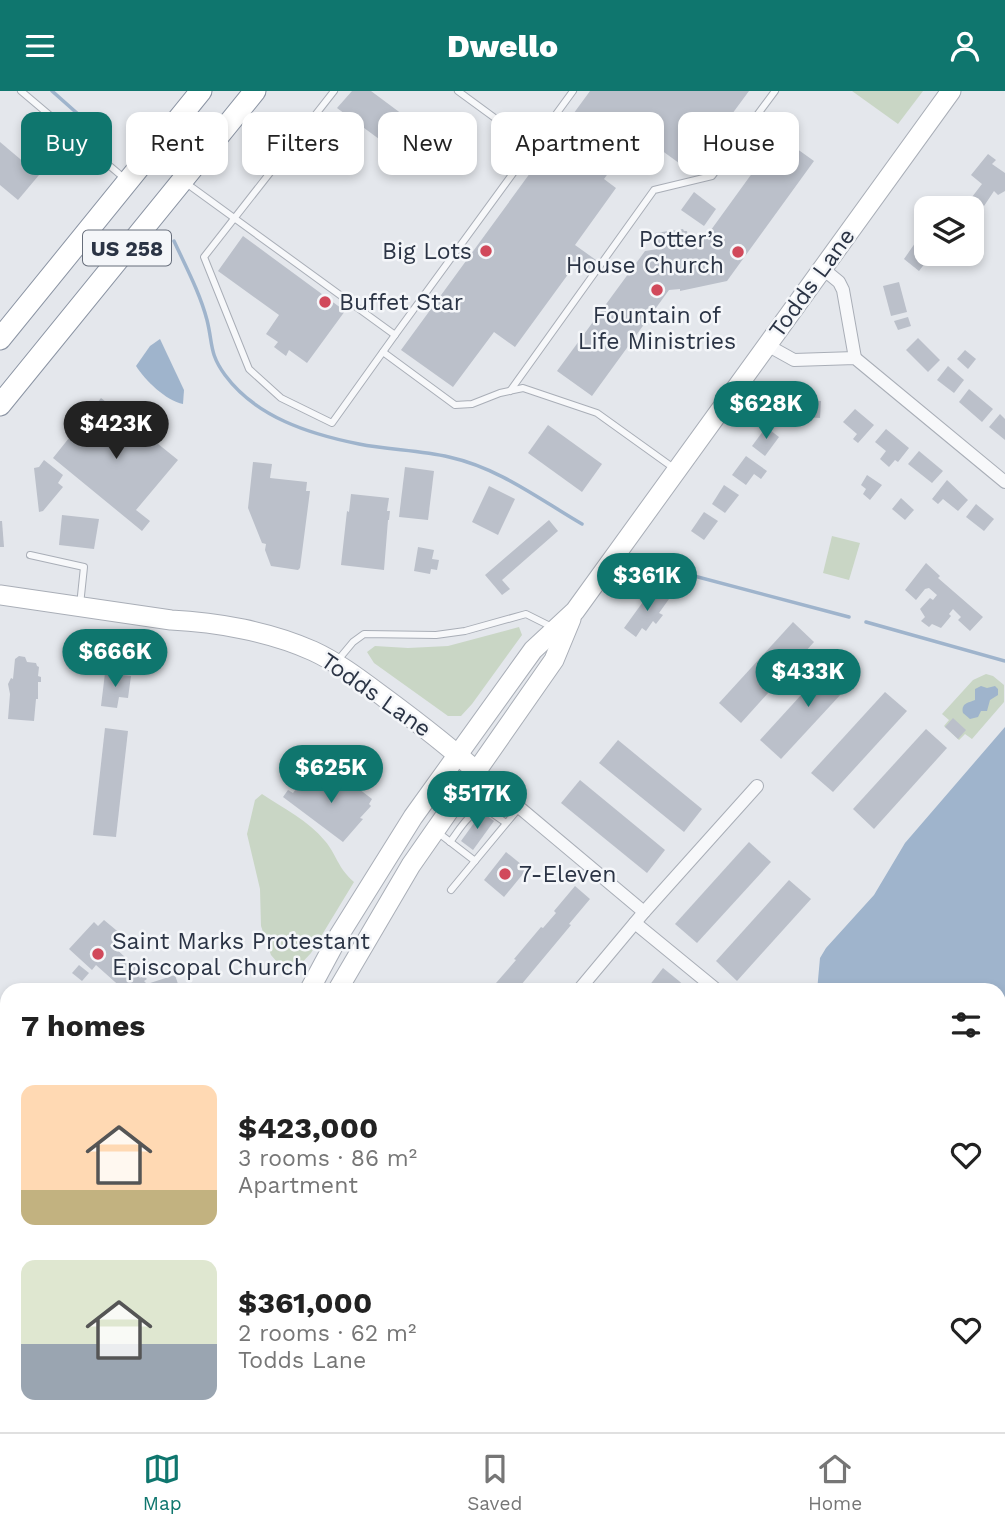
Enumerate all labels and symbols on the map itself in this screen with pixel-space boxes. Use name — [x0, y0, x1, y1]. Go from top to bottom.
street label: Todds Lane — [763, 223, 861, 343]
place label: Potter’s House Church — [566, 226, 724, 279]
road number: US 258 — [83, 231, 171, 265]
place label: Big Lots — [382, 238, 472, 265]
marker: Big Lots — [478, 243, 494, 259]
marker: Potter’s House Church — [730, 244, 746, 260]
marker: Fountain of Life Ministries — [649, 282, 665, 298]
place label: Buffet Star — [339, 289, 463, 316]
marker: Buffet Star — [317, 294, 333, 310]
place label: Fountain of Life Ministries — [578, 302, 736, 355]
pin: $628K — [717, 381, 815, 441]
pin: $423K — [67, 401, 165, 461]
pin: $361K — [598, 553, 696, 613]
pin: $666K — [66, 629, 164, 689]
street label: Todds Lane — [316, 647, 436, 743]
pin: $433K — [759, 649, 857, 709]
pin: $625K — [282, 745, 380, 805]
pin: $517K — [428, 771, 526, 831]
place label: 7-Eleven — [519, 861, 617, 888]
marker: 7-Eleven — [497, 866, 513, 882]
place label: Saint Marks Protestant Episcopal Church — [112, 928, 370, 981]
marker: Saint Marks Protestant Episcopal Church — [90, 946, 106, 962]

